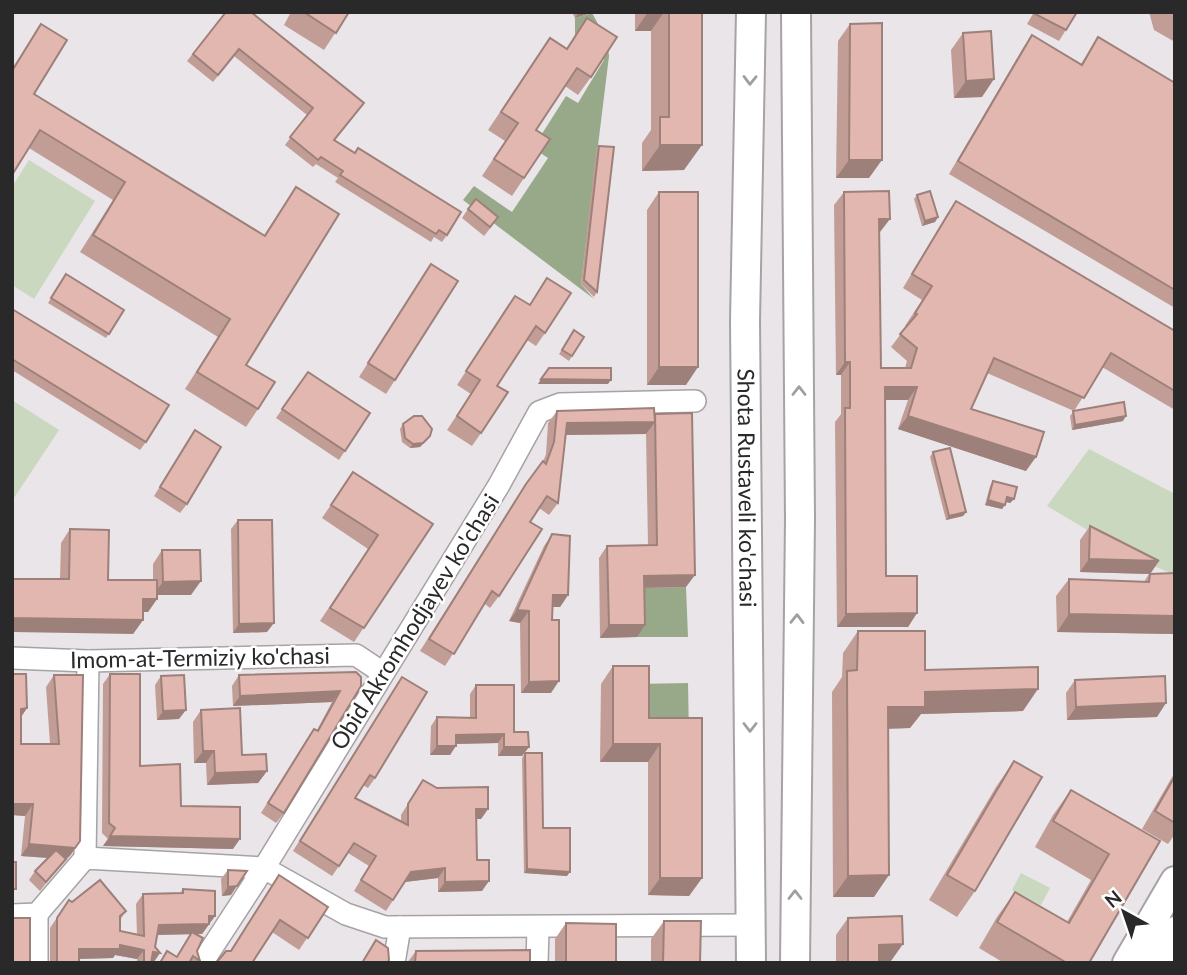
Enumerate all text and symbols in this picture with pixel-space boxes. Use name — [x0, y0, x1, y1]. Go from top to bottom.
one-way arrow — [742, 75, 757, 86]
street label: Shota Rustaveli ko'chasi — [732, 368, 763, 608]
one-way arrow — [791, 386, 807, 396]
street label: Obid Akromhodjayev ko'chasi — [324, 488, 505, 755]
one-way arrow — [789, 613, 805, 624]
street label: Imom-at-Termiziy ko'chasi — [70, 641, 330, 673]
one-way arrow — [742, 723, 758, 733]
north arrow — [1089, 877, 1159, 947]
text: N — [1100, 885, 1126, 912]
one-way arrow — [787, 889, 803, 899]

